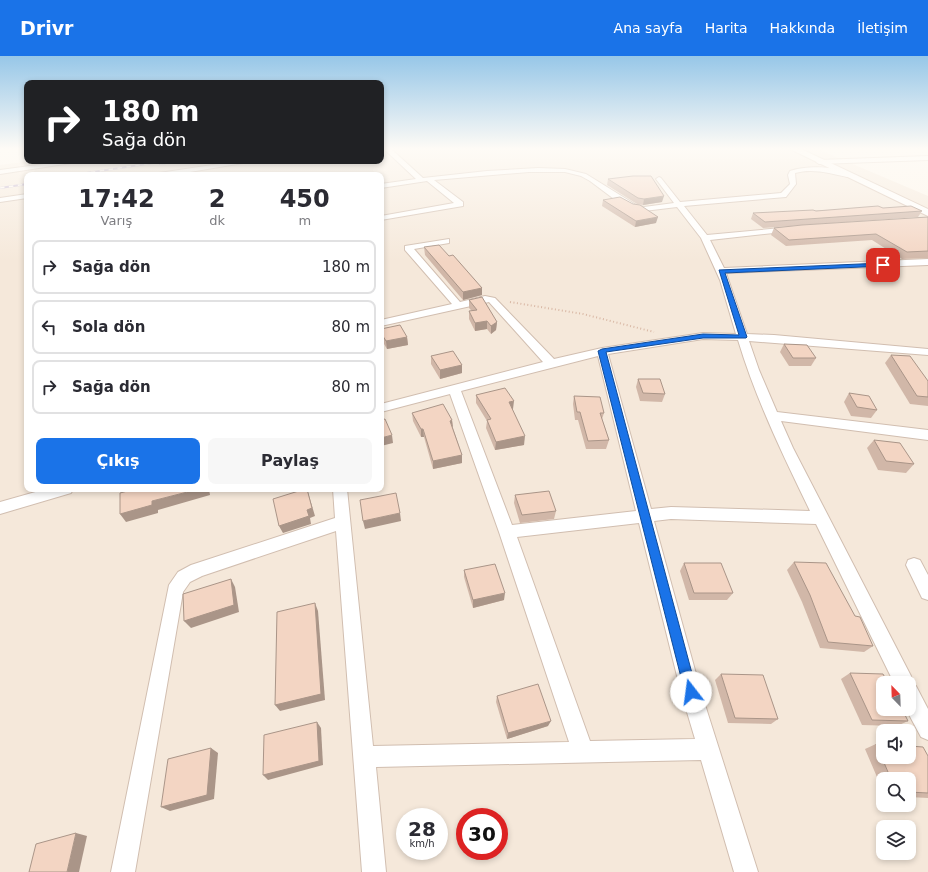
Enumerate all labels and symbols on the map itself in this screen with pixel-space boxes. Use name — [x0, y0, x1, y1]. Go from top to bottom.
pin — [866, 248, 900, 282]
position arrow — [670, 671, 712, 713]
north arrow — [876, 676, 916, 716]
speed limit sign: 30 — [456, 808, 508, 860]

